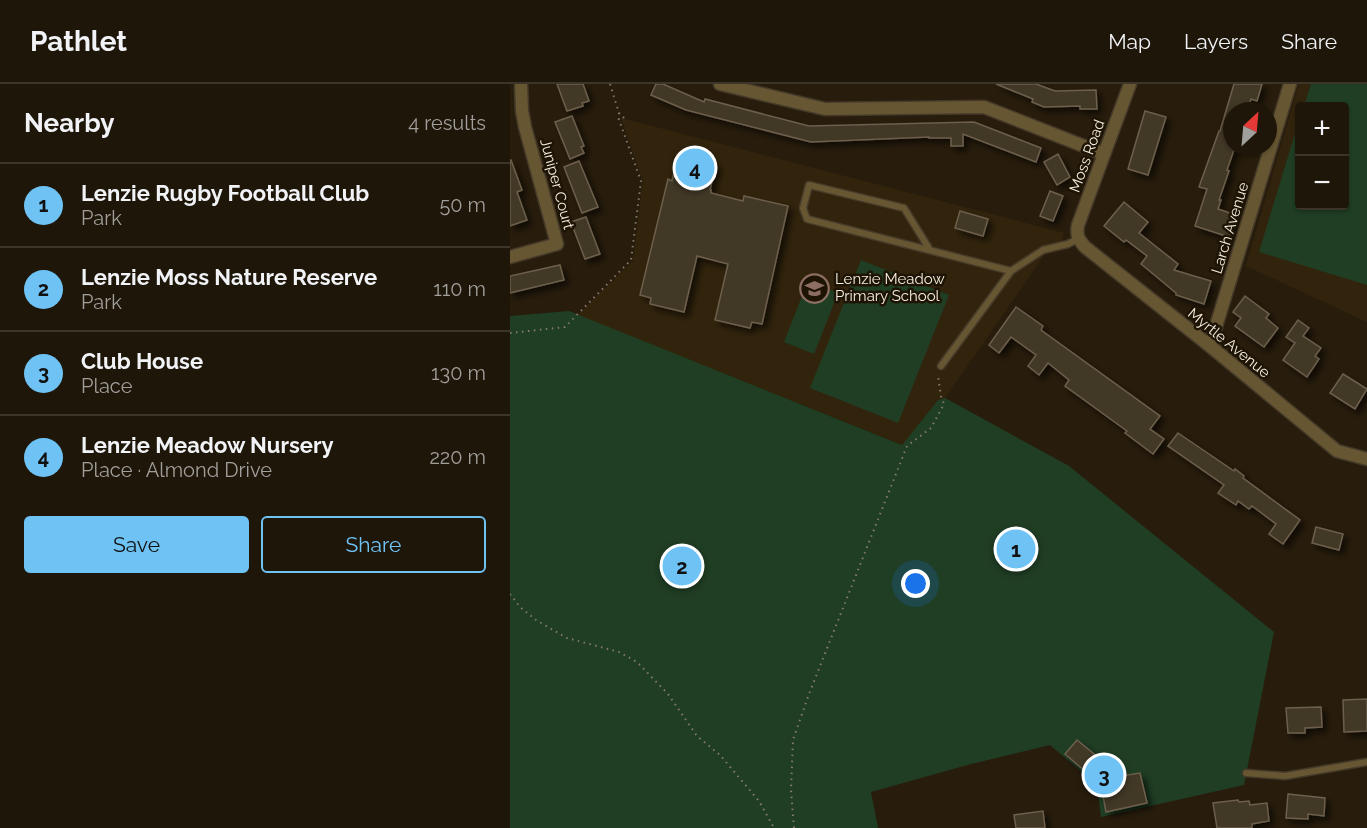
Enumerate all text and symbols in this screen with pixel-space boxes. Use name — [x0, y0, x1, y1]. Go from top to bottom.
text: Pathlet — [30, 25, 127, 58]
text: Map — [1108, 29, 1151, 54]
text: Layers — [1184, 29, 1248, 54]
text: Share — [1281, 29, 1337, 54]
north arrow — [1223, 102, 1277, 156]
map controls — [1295, 102, 1349, 210]
button: + — [1295, 102, 1349, 156]
text: Nearby — [24, 108, 114, 138]
text: 4 results — [408, 111, 486, 135]
street label: Moss Road — [1066, 117, 1108, 195]
street label: Juniper Court — [536, 137, 578, 231]
pin: 4 — [676, 146, 714, 190]
button: − — [1295, 156, 1349, 210]
text: Lenzie Rugby Football Club — [81, 180, 369, 206]
street label: Larch Avenue — [1208, 180, 1253, 276]
text: 1 — [39, 193, 48, 217]
text: 50 m — [439, 193, 486, 217]
text: Park — [81, 206, 122, 230]
text: Lenzie Moss Nature Reserve — [81, 264, 377, 290]
place label: Lenzie Meadow Primary School — [835, 270, 945, 305]
school or university icon: Lenzie Meadow Primary School — [798, 272, 830, 304]
text: 2 — [38, 277, 49, 301]
text: 110 m — [433, 277, 486, 301]
text: Park — [81, 290, 122, 314]
street label: Myrtle Avenue — [1184, 304, 1274, 382]
text: Club House — [81, 348, 203, 374]
text: 3 — [38, 361, 49, 385]
text: 130 m — [431, 361, 486, 385]
text: Place — [81, 374, 132, 398]
text: Lenzie Meadow Nursery — [81, 432, 334, 458]
text: 4 — [38, 445, 49, 469]
text: 220 m — [429, 445, 486, 469]
text: Place · Almond Drive — [81, 458, 272, 482]
button: Save — [24, 516, 249, 573]
button: Share — [261, 516, 486, 573]
pin: 1 — [996, 526, 1036, 572]
pin: 2 — [662, 544, 702, 588]
your location — [901, 569, 930, 598]
pin: 3 — [1084, 752, 1124, 798]

